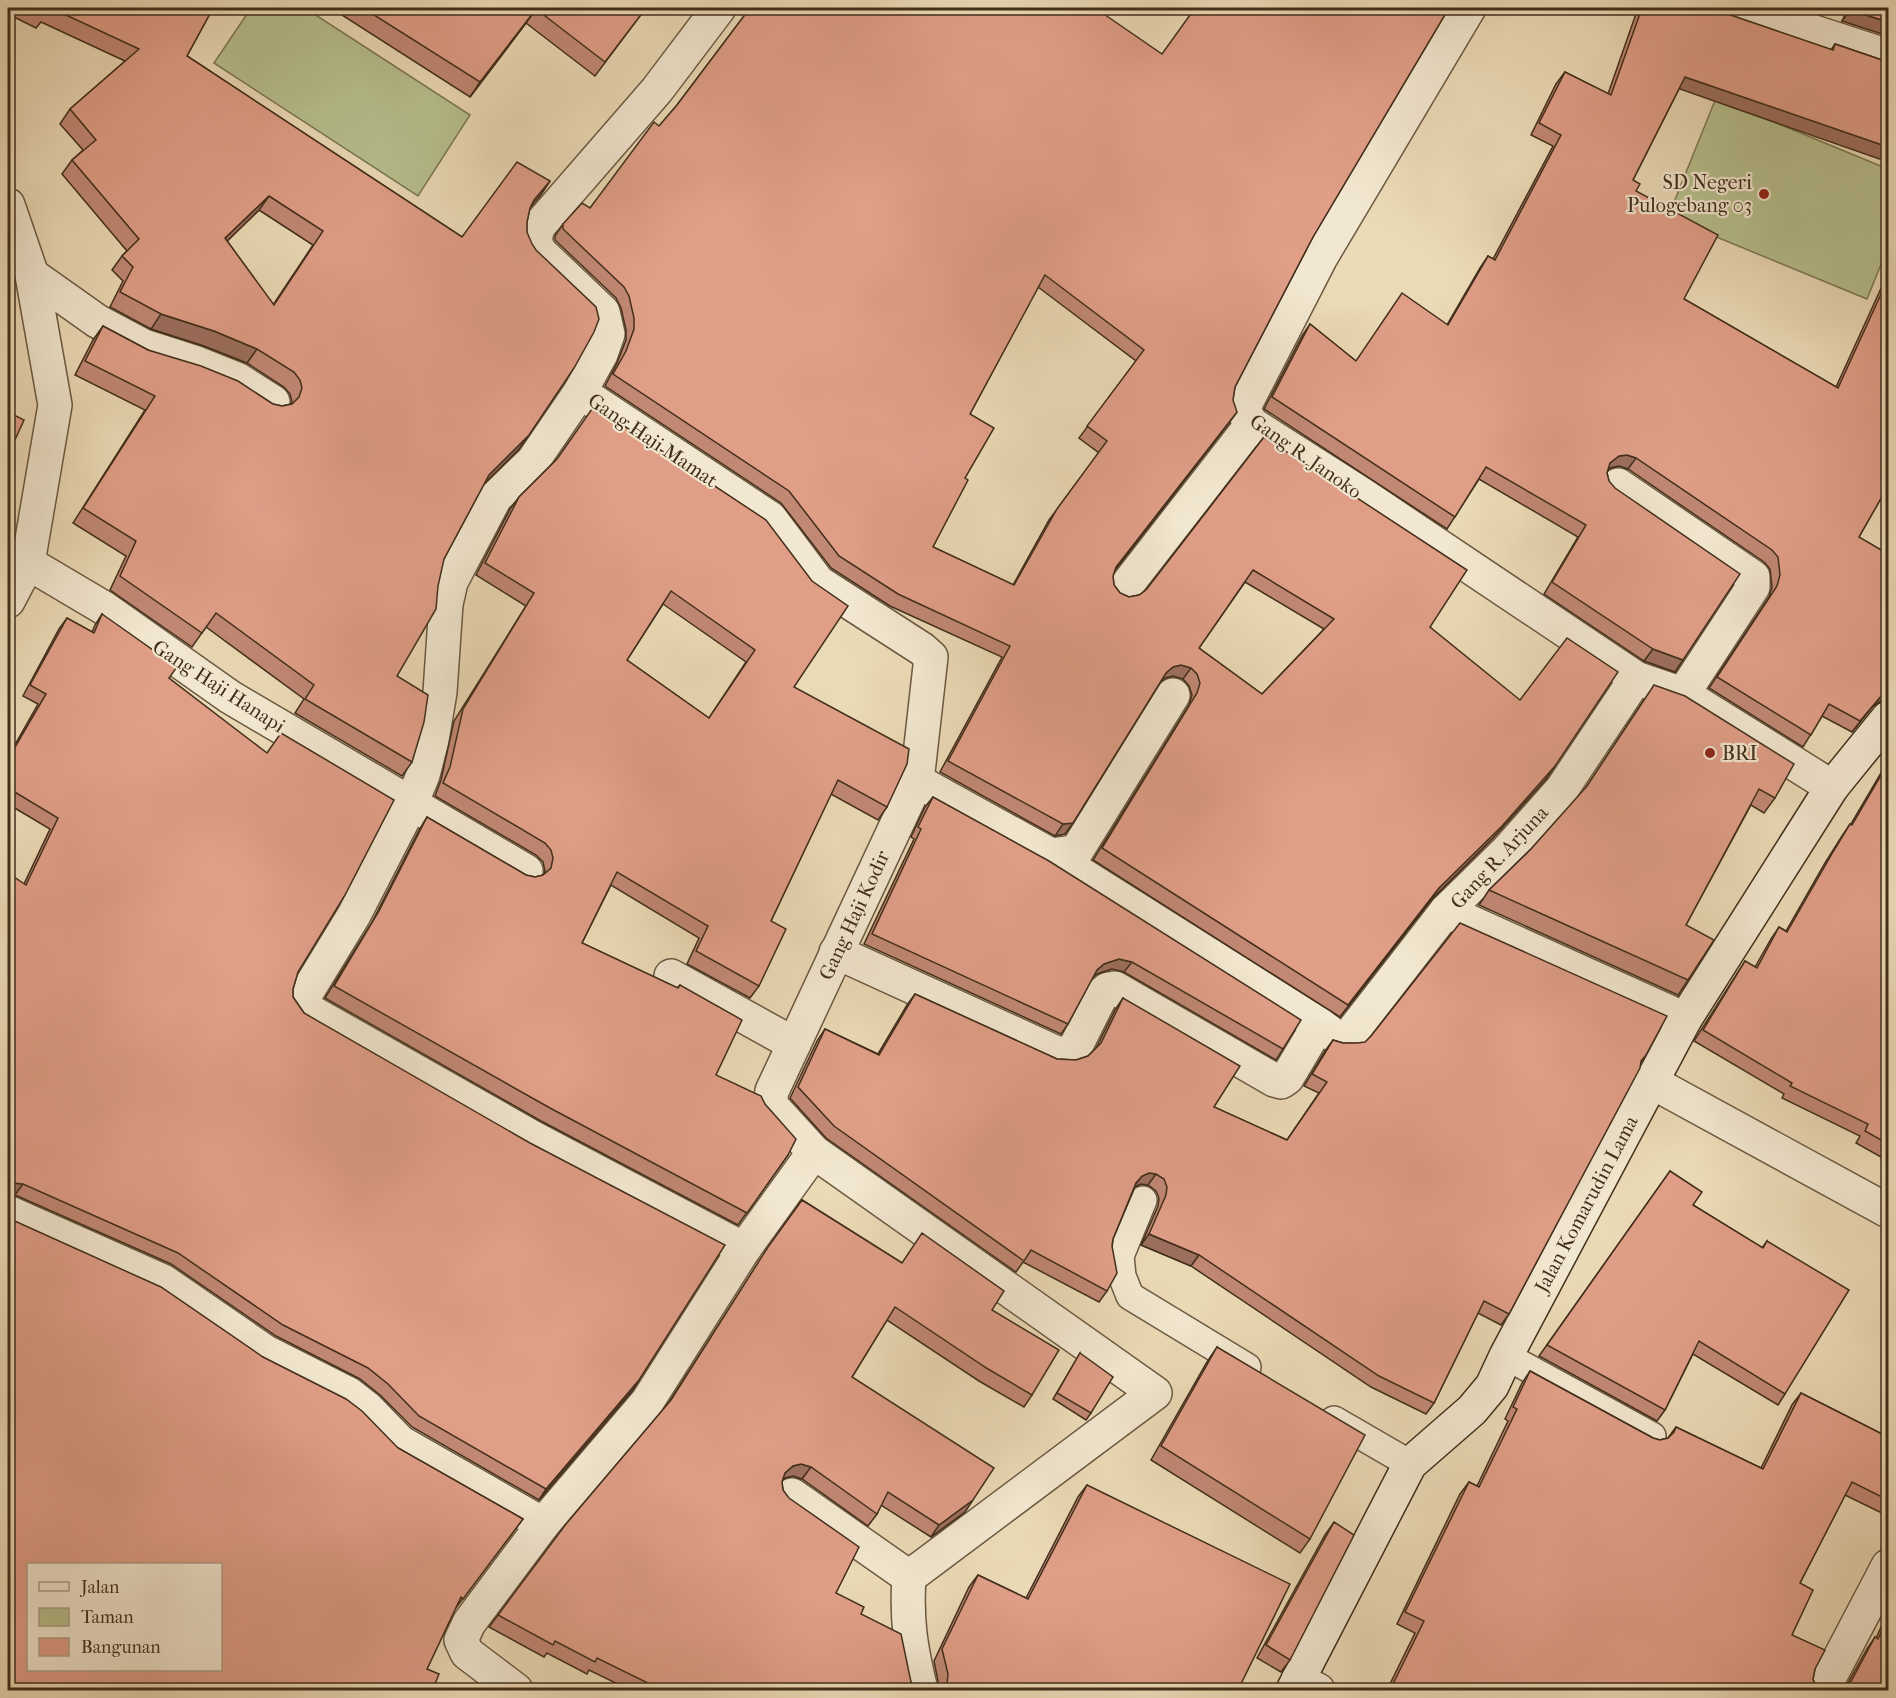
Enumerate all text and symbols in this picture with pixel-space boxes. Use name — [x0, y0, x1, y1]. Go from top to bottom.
place label: SD Negeri Pulogebang 03 — [1627, 171, 1752, 217]
marker: SD Negeri Pulogebang 03 — [1757, 187, 1771, 201]
street label: Gang Haji Mamat — [584, 389, 722, 492]
street label: Gang R. Janoko — [1245, 409, 1366, 503]
street label: Gang Haji Hanapi — [148, 635, 289, 738]
place label: BRI — [1722, 742, 1757, 765]
marker: BRI — [1703, 746, 1717, 760]
street label: Gang R. Arjuna — [1446, 801, 1553, 914]
street label: Gang Haji Kodir — [814, 846, 895, 984]
street label: Jalan Komarudin Lama — [1529, 1111, 1643, 1298]
legend — [27, 1563, 222, 1671]
text: Jalan — [79, 1577, 120, 1598]
text: Taman — [81, 1607, 134, 1628]
text: Bangunan — [81, 1637, 161, 1658]

